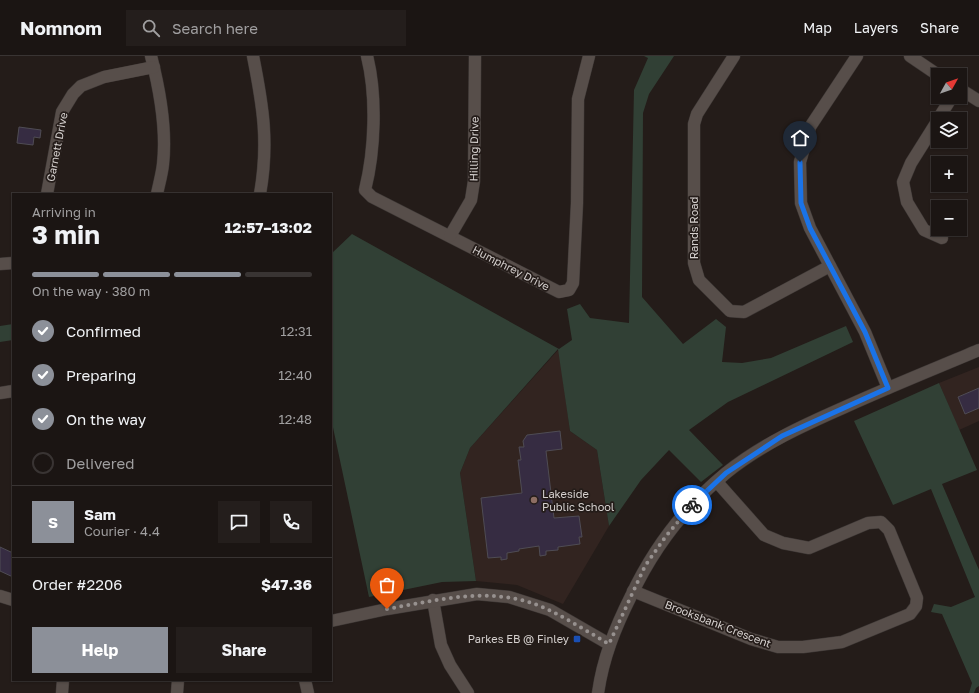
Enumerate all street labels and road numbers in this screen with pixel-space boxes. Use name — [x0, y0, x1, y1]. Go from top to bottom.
street label: Garnett Drive — [43, 111, 70, 183]
street label: Hilling Drive — [466, 116, 481, 182]
street label: Rands Road — [687, 197, 700, 259]
street label: Humphrey Drive — [470, 243, 552, 293]
street label: Brooksbank Crescent — [663, 597, 773, 650]

